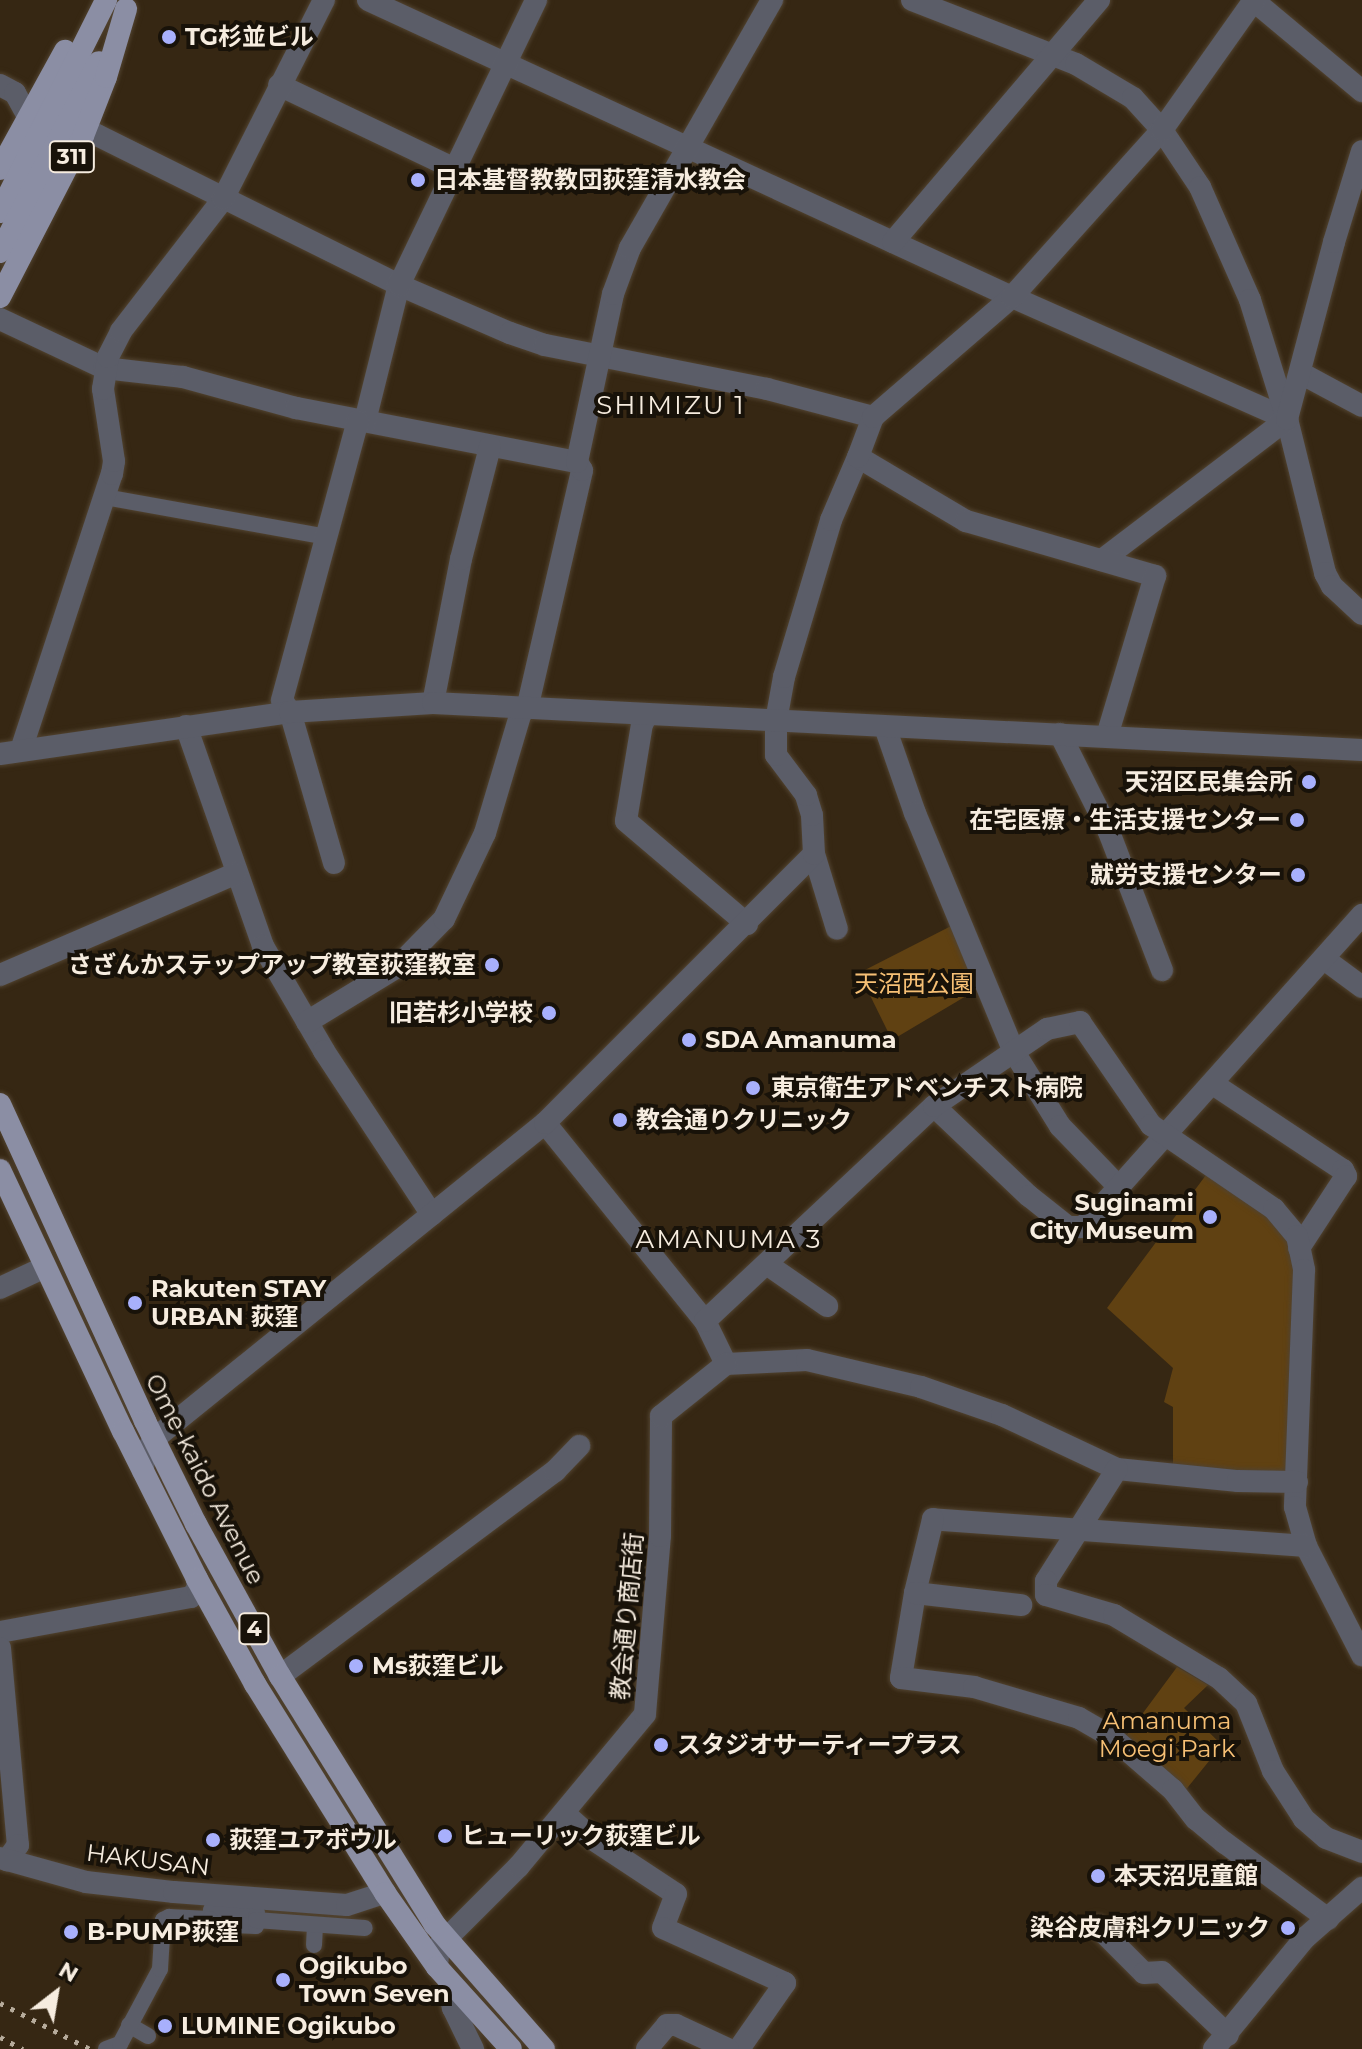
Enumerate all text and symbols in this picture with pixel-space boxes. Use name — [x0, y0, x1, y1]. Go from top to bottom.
place label: TG杉並ビル — [185, 23, 314, 51]
marker: TG杉並ビル — [160, 28, 178, 46]
road number: 311 — [48, 139, 96, 175]
place label: 日本基督教教団荻窪清水教会 — [434, 166, 746, 194]
marker: 日本基督教教団荻窪清水教会 — [409, 171, 427, 189]
district label: SHIMIZU 1 — [596, 390, 746, 422]
place label: 天沼区民集会所 — [1125, 768, 1293, 796]
marker: 天沼区民集会所 — [1300, 773, 1318, 791]
place label: 在宅医療・生活支援センター — [969, 806, 1281, 834]
marker: 在宅医療・生活支援センター — [1288, 811, 1306, 829]
place label: 就労支援センター — [1090, 861, 1282, 889]
marker: 就労支援センター — [1289, 866, 1307, 884]
place label: さざんかステップアップ教室荻窪教室 — [68, 951, 476, 979]
marker: さざんかステップアップ教室荻窪教室 — [483, 956, 501, 974]
park label: 天沼西公園 — [854, 970, 974, 998]
place label: 旧若杉小学校 — [389, 999, 533, 1027]
marker: 旧若杉小学校 — [540, 1004, 558, 1022]
place label: SDA Amanuma — [705, 1026, 896, 1054]
marker: SDA Amanuma — [680, 1031, 698, 1049]
place label: 東京衛生アドベンチスト病院 — [771, 1074, 1083, 1102]
marker: 東京衛生アドベンチスト病院 — [742, 1077, 764, 1099]
place label: 教会通りクリニック — [636, 1106, 852, 1134]
marker: 教会通りクリニック — [611, 1111, 629, 1129]
place label: Suginami City Museum — [1029, 1189, 1194, 1245]
marker: Suginami City Museum — [1201, 1208, 1219, 1226]
district label: AMANUMA 3 — [636, 1224, 822, 1256]
place label: Rakuten STAY URBAN 荻窪 — [151, 1275, 326, 1331]
marker: Rakuten STAY URBAN 荻窪 — [126, 1294, 144, 1312]
street label: Ome-kaido Avenue — [139, 1369, 271, 1589]
street label: 教会通り商店街 — [605, 1531, 649, 1701]
road number: 4 — [238, 1611, 270, 1647]
place label: Ms荻窪ビル — [372, 1652, 504, 1680]
marker: Ms荻窪ビル — [347, 1657, 365, 1675]
park label: Amanuma Moegi Park — [1099, 1707, 1235, 1763]
place label: スタジオサーティープラス — [677, 1731, 965, 1759]
marker: スタジオサーティープラス — [652, 1736, 670, 1754]
place label: ヒューリック荻窪ビル — [461, 1822, 701, 1850]
place label: 荻窪ユアボウル — [229, 1826, 397, 1854]
marker: ヒューリック荻窪ビル — [436, 1827, 454, 1845]
marker: 荻窪ユアボウル — [204, 1831, 222, 1849]
street label: HAKUSAN — [85, 1838, 211, 1882]
place label: 本天沼児童館 — [1114, 1862, 1258, 1890]
marker: 本天沼児童館 — [1089, 1867, 1107, 1885]
place label: 染谷皮膚科クリニック — [1030, 1914, 1270, 1942]
marker: 染谷皮膚科クリニック — [1277, 1917, 1299, 1939]
place label: B-PUMP荻窪 — [87, 1918, 239, 1946]
marker: B-PUMP荻窪 — [62, 1923, 80, 1941]
place label: Ogikubo Town Seven — [299, 1952, 450, 2008]
north arrow — [16, 1953, 96, 2033]
text: N — [54, 1956, 83, 1988]
marker: Ogikubo Town Seven — [274, 1971, 292, 1989]
place label: LUMINE Ogikubo — [181, 2012, 396, 2040]
marker: LUMINE Ogikubo — [156, 2017, 174, 2035]

